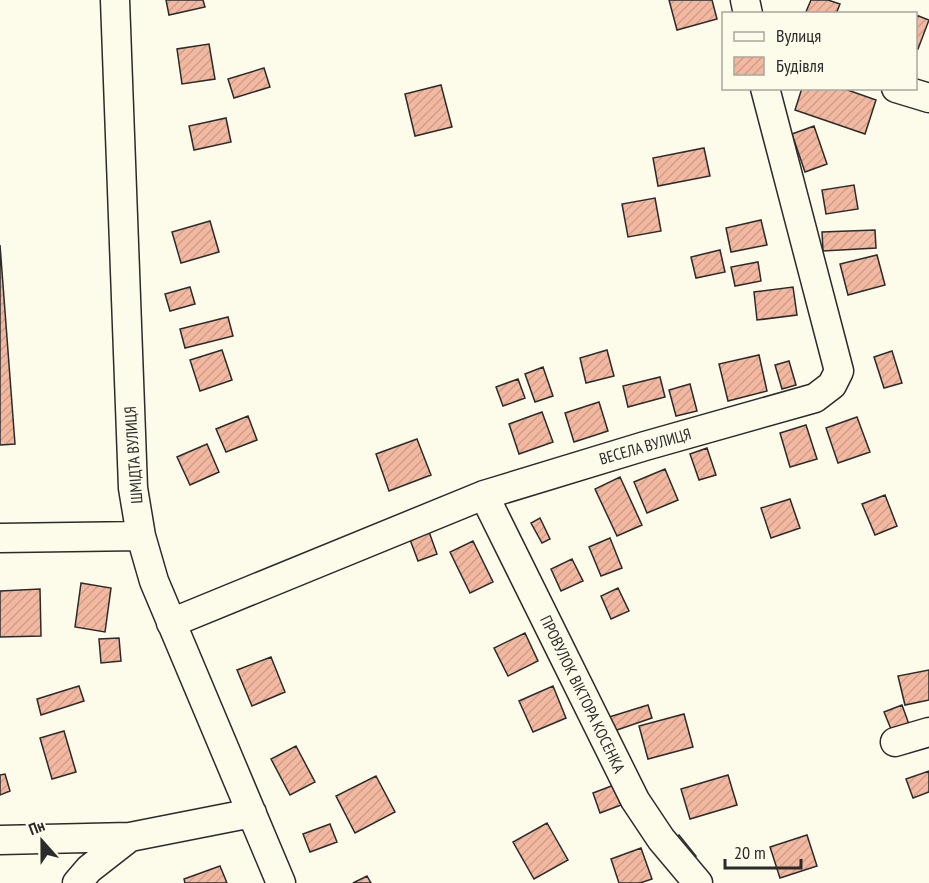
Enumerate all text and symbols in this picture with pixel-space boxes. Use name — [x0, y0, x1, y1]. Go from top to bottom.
legend — [722, 12, 917, 90]
text: Вулиця — [776, 24, 821, 47]
text: Будівля — [776, 54, 824, 77]
street label: ШМІДТА ВУЛИЦЯ — [120, 406, 146, 504]
street label: ВЕСЕЛА ВУЛИЦЯ — [597, 423, 693, 469]
street label: ПРОВУЛОК ВІКТОРА КОСЕНКА — [536, 612, 630, 776]
north arrow — [12, 811, 72, 871]
text: Пн — [26, 815, 47, 839]
scale bar — [725, 832, 802, 870]
text: 20 m — [734, 841, 766, 864]

